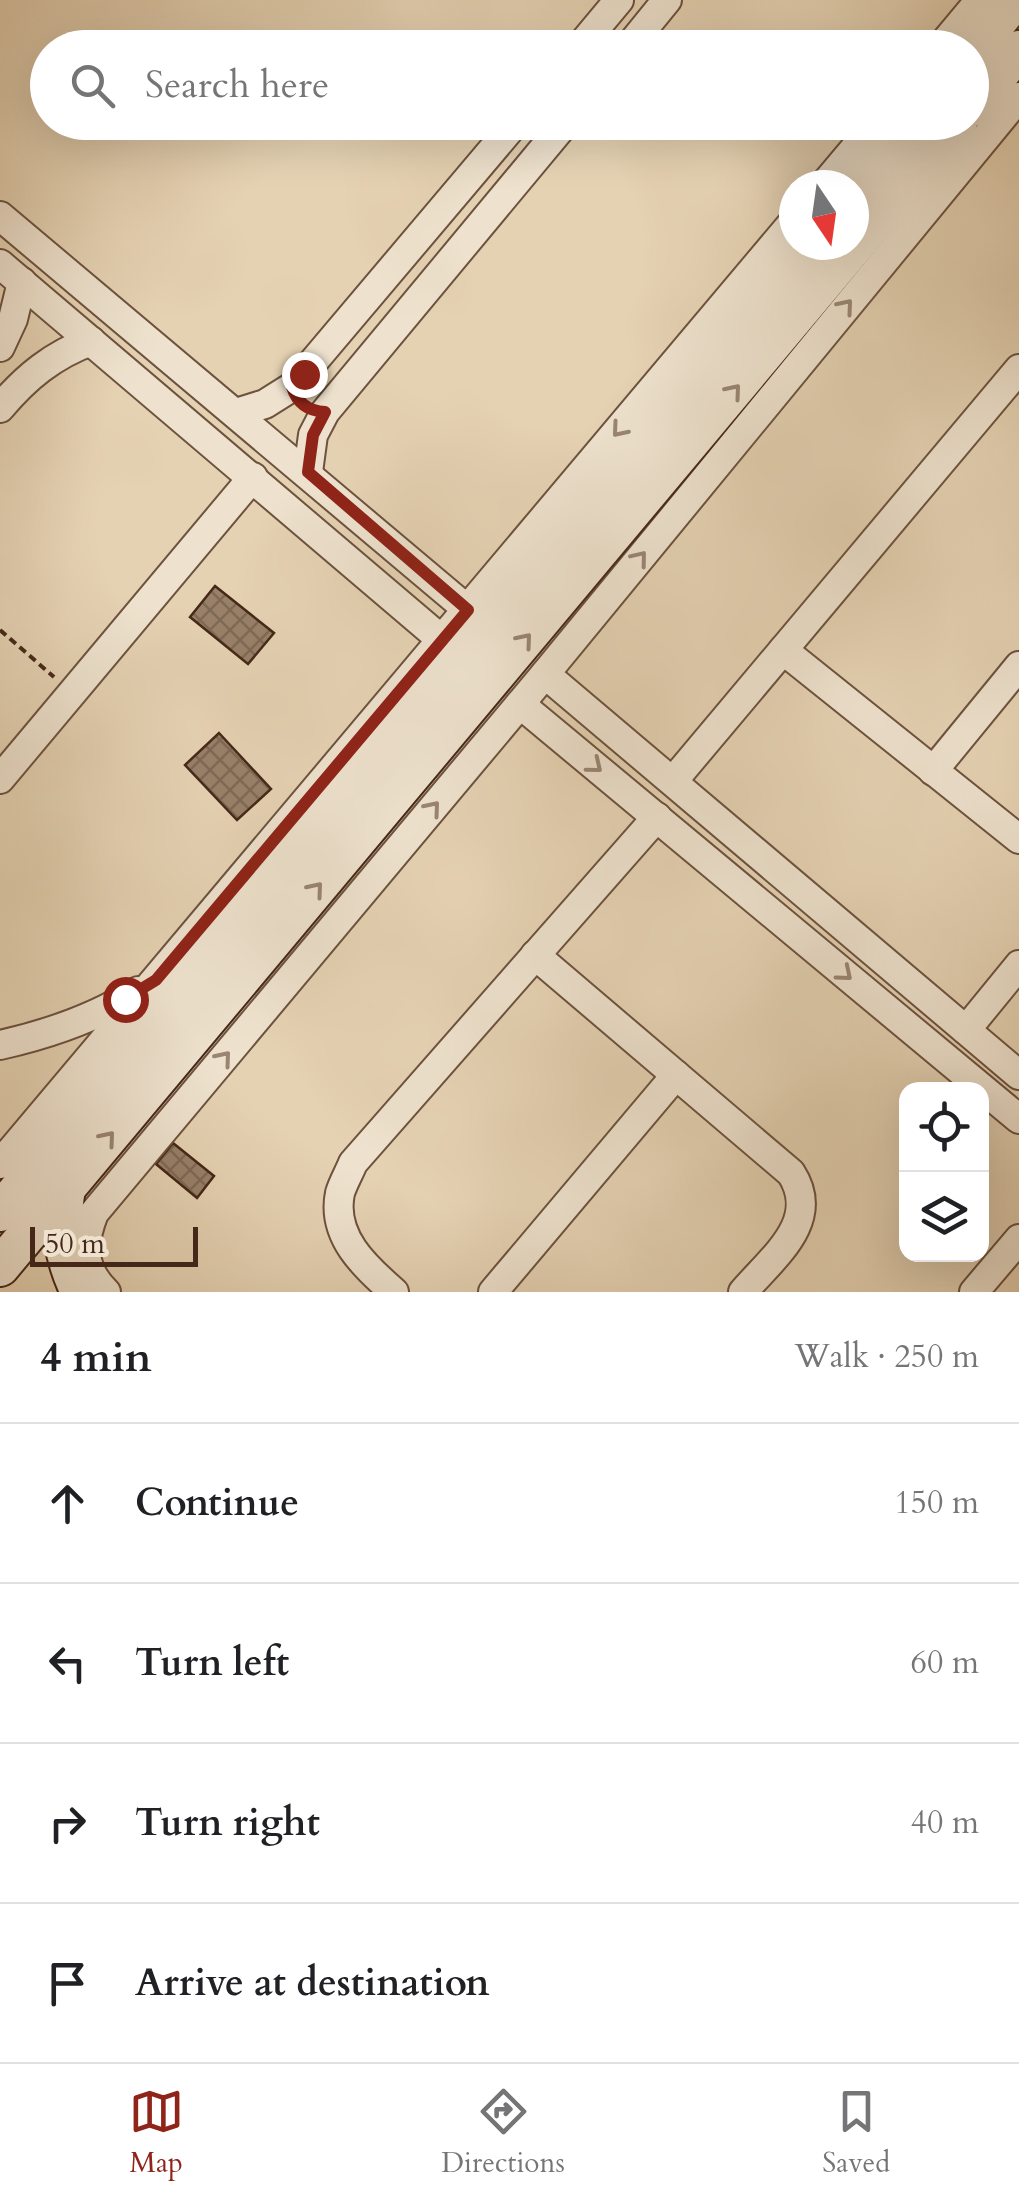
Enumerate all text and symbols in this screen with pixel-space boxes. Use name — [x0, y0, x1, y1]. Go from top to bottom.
search box — [30, 30, 989, 140]
icon: search — [65, 58, 120, 113]
text: Search here — [145, 59, 329, 111]
north arrow — [779, 170, 869, 260]
one-way arrow — [834, 300, 852, 318]
route end — [282, 352, 328, 398]
one-way arrow — [722, 384, 740, 403]
one-way arrow — [613, 419, 631, 437]
one-way arrow — [628, 551, 646, 569]
one-way arrow — [513, 634, 531, 652]
one-way arrow — [583, 754, 601, 772]
one-way arrow — [421, 802, 439, 820]
one-way arrow — [304, 883, 322, 901]
one-way arrow — [833, 962, 851, 980]
route start — [103, 977, 149, 1023]
one-way arrow — [212, 1051, 230, 1069]
map controls — [899, 1082, 989, 1262]
button: locate — [899, 1082, 989, 1172]
one-way arrow — [96, 1132, 114, 1150]
button: layers — [899, 1172, 989, 1262]
scale bar — [30, 1222, 198, 1266]
text: 50 m — [45, 1225, 105, 1263]
text: 4 min — [40, 1329, 152, 1386]
text: Walk · 250 m — [794, 1335, 979, 1379]
icon: ahead — [40, 1476, 95, 1531]
text: Continue — [135, 1477, 299, 1529]
text: 150 m — [894, 1481, 979, 1525]
icon: left — [40, 1636, 95, 1691]
text: Turn left — [135, 1637, 289, 1689]
text: 60 m — [911, 1641, 979, 1685]
icon: right — [40, 1796, 95, 1851]
text: Turn right — [135, 1797, 320, 1849]
text: 40 m — [911, 1801, 979, 1845]
icon: arrive — [40, 1956, 95, 2011]
text: Arrive at destination — [135, 1957, 490, 2009]
tab: Map — [129, 2084, 184, 2182]
tab: Directions — [441, 2084, 565, 2182]
tab: Saved — [822, 2084, 890, 2182]

